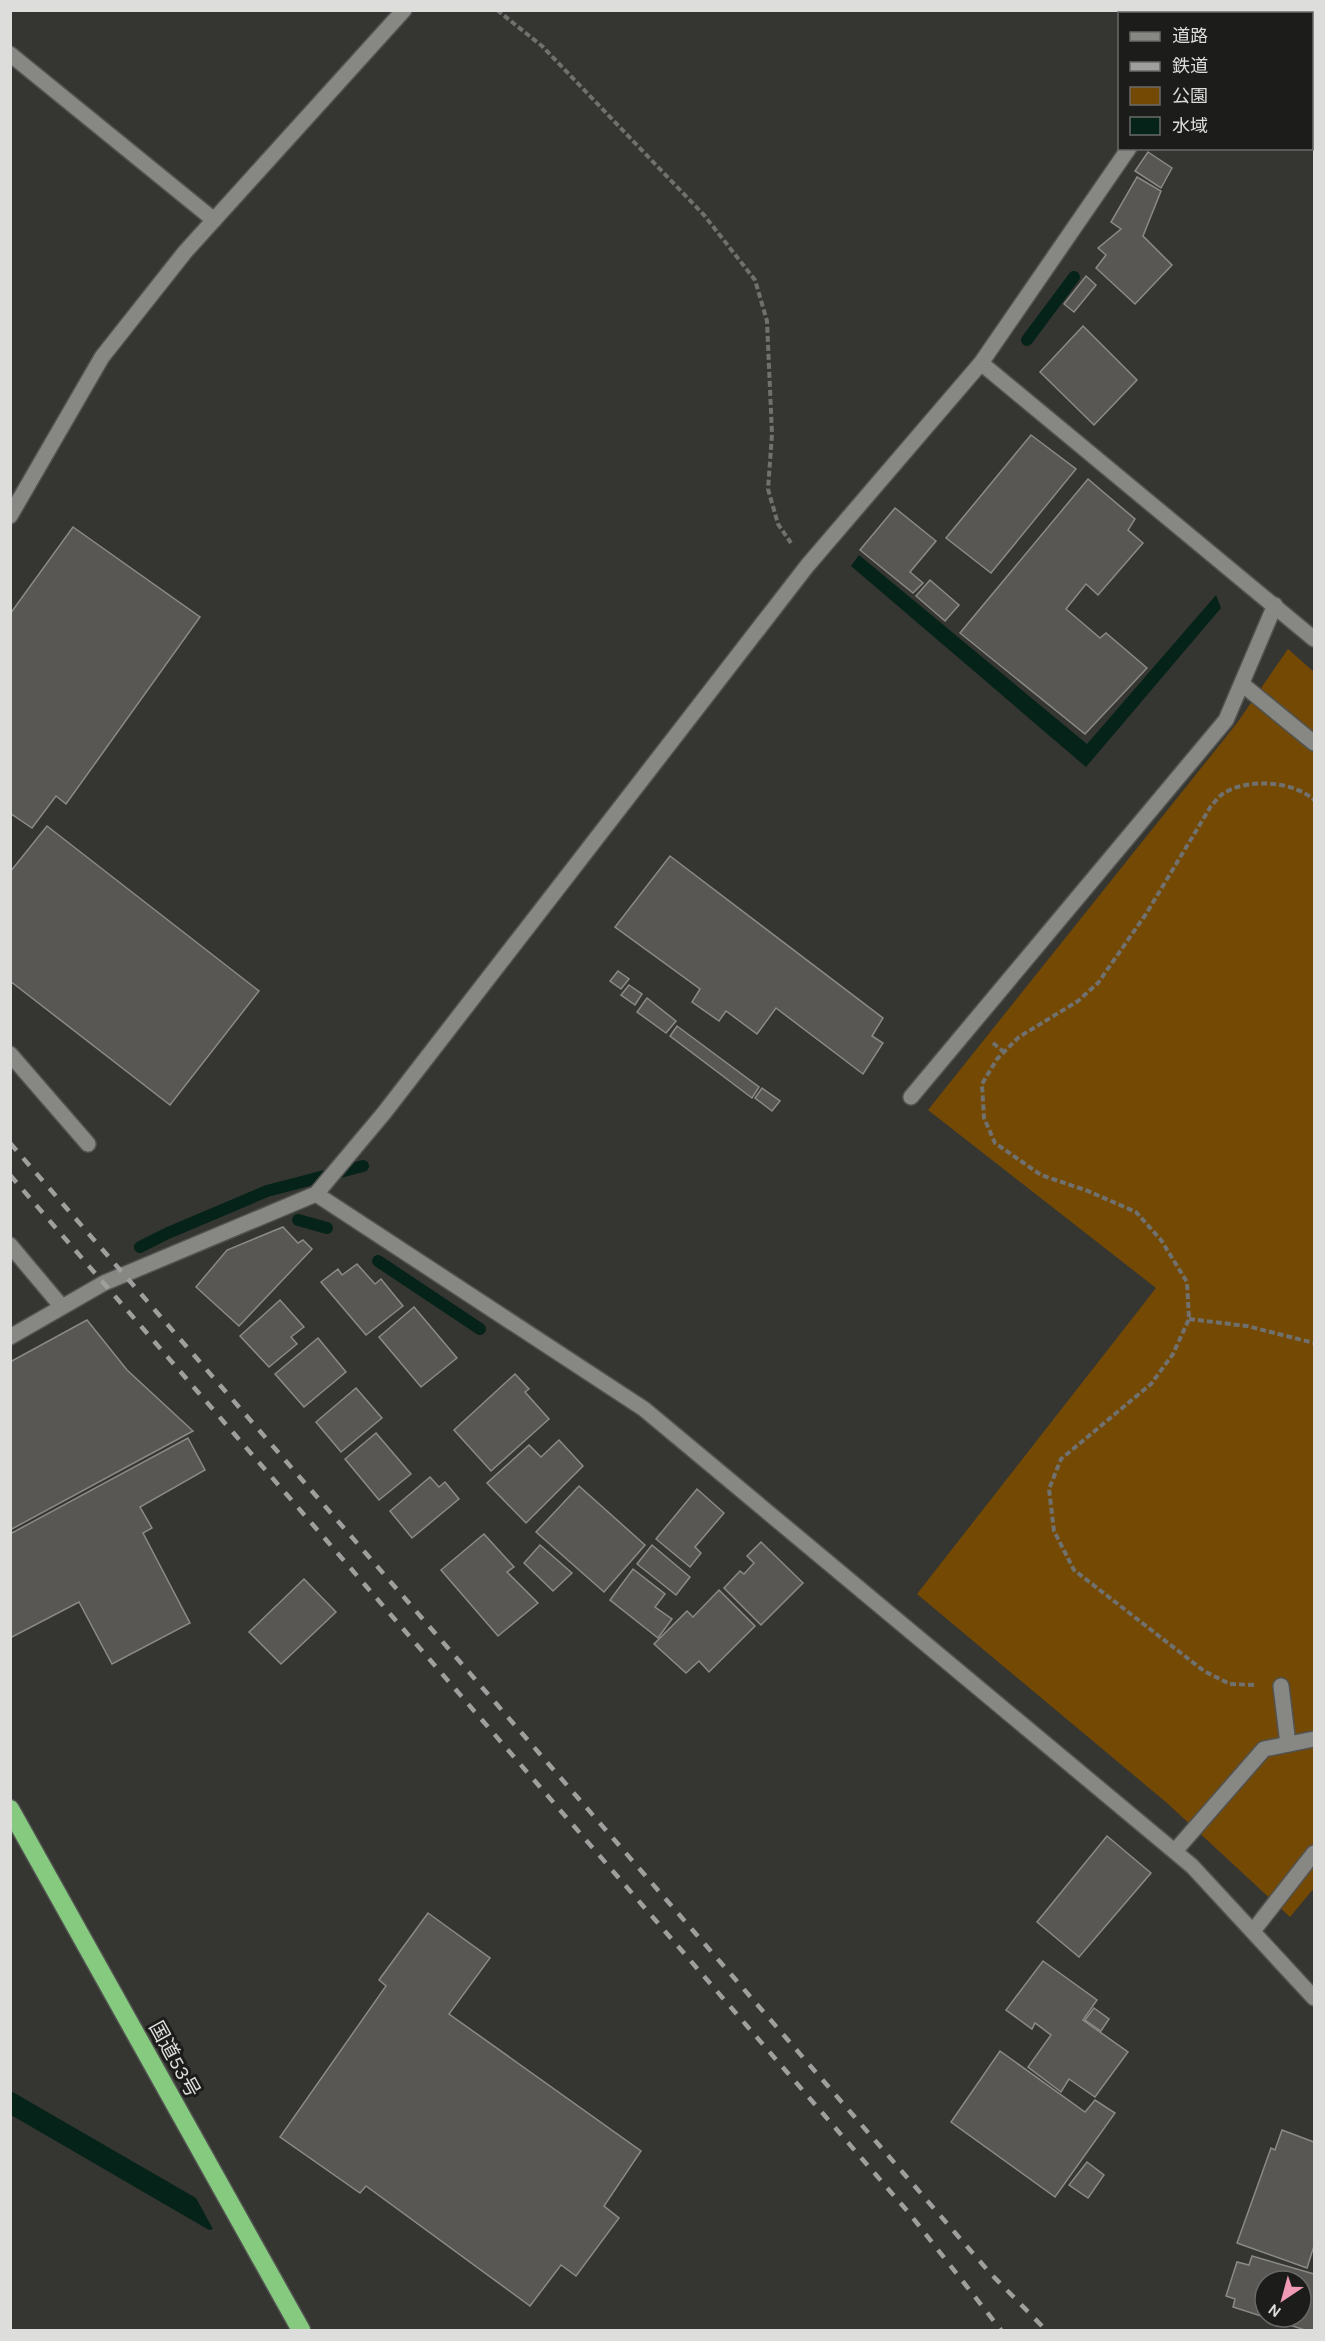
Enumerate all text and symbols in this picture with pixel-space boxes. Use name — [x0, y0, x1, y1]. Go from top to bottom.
legend — [1118, 12, 1313, 150]
text: 道路 — [1172, 25, 1208, 47]
text: 鉄道 — [1172, 55, 1208, 77]
text: 公園 — [1172, 85, 1208, 107]
text: 水域 — [1172, 115, 1208, 137]
street label: 国道53号 — [144, 2017, 205, 2101]
north arrow — [1253, 2269, 1313, 2329]
text: N — [1264, 2300, 1285, 2322]

